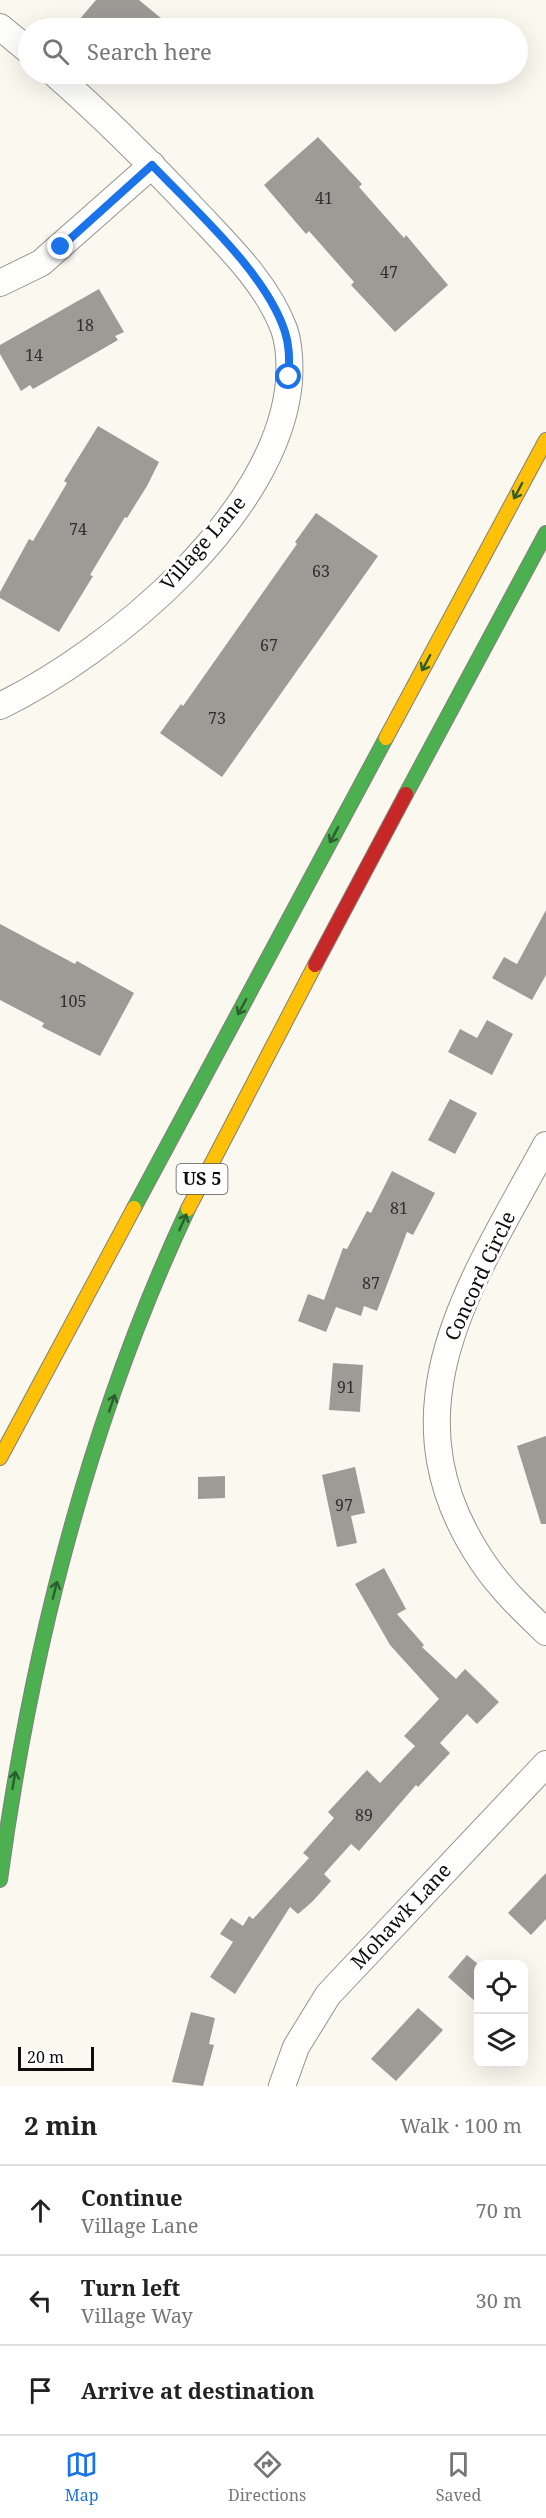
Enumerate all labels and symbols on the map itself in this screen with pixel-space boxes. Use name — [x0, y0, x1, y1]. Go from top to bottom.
house number: 41 — [315, 187, 333, 209]
route end — [47, 233, 73, 259]
house number: 47 — [380, 261, 398, 283]
house number: 18 — [76, 314, 94, 336]
house number: 14 — [25, 344, 43, 366]
route start — [275, 363, 301, 389]
one-way arrow — [512, 482, 523, 500]
street label: Village Lane — [154, 489, 251, 596]
house number: 74 — [69, 518, 87, 540]
house number: 63 — [312, 560, 330, 582]
house number: 67 — [260, 634, 278, 656]
one-way arrow — [420, 654, 431, 672]
house number: 73 — [208, 707, 226, 729]
one-way arrow — [328, 826, 340, 843]
house number: 105 — [60, 990, 86, 1012]
one-way arrow — [236, 998, 248, 1015]
road number: US 5 — [176, 1164, 228, 1194]
house number: 81 — [390, 1197, 408, 1219]
street label: Concord Circle — [438, 1207, 521, 1345]
one-way arrow — [177, 1213, 189, 1231]
house number: 87 — [362, 1272, 380, 1294]
house number: 91 — [337, 1376, 355, 1398]
one-way arrow — [107, 1394, 118, 1413]
house number: 97 — [335, 1494, 353, 1516]
one-way arrow — [49, 1580, 61, 1599]
one-way arrow — [9, 1771, 20, 1791]
house number: 89 — [355, 1804, 373, 1826]
street label: Mohawk Lane — [344, 1857, 457, 1975]
scale bar — [18, 2044, 94, 2072]

